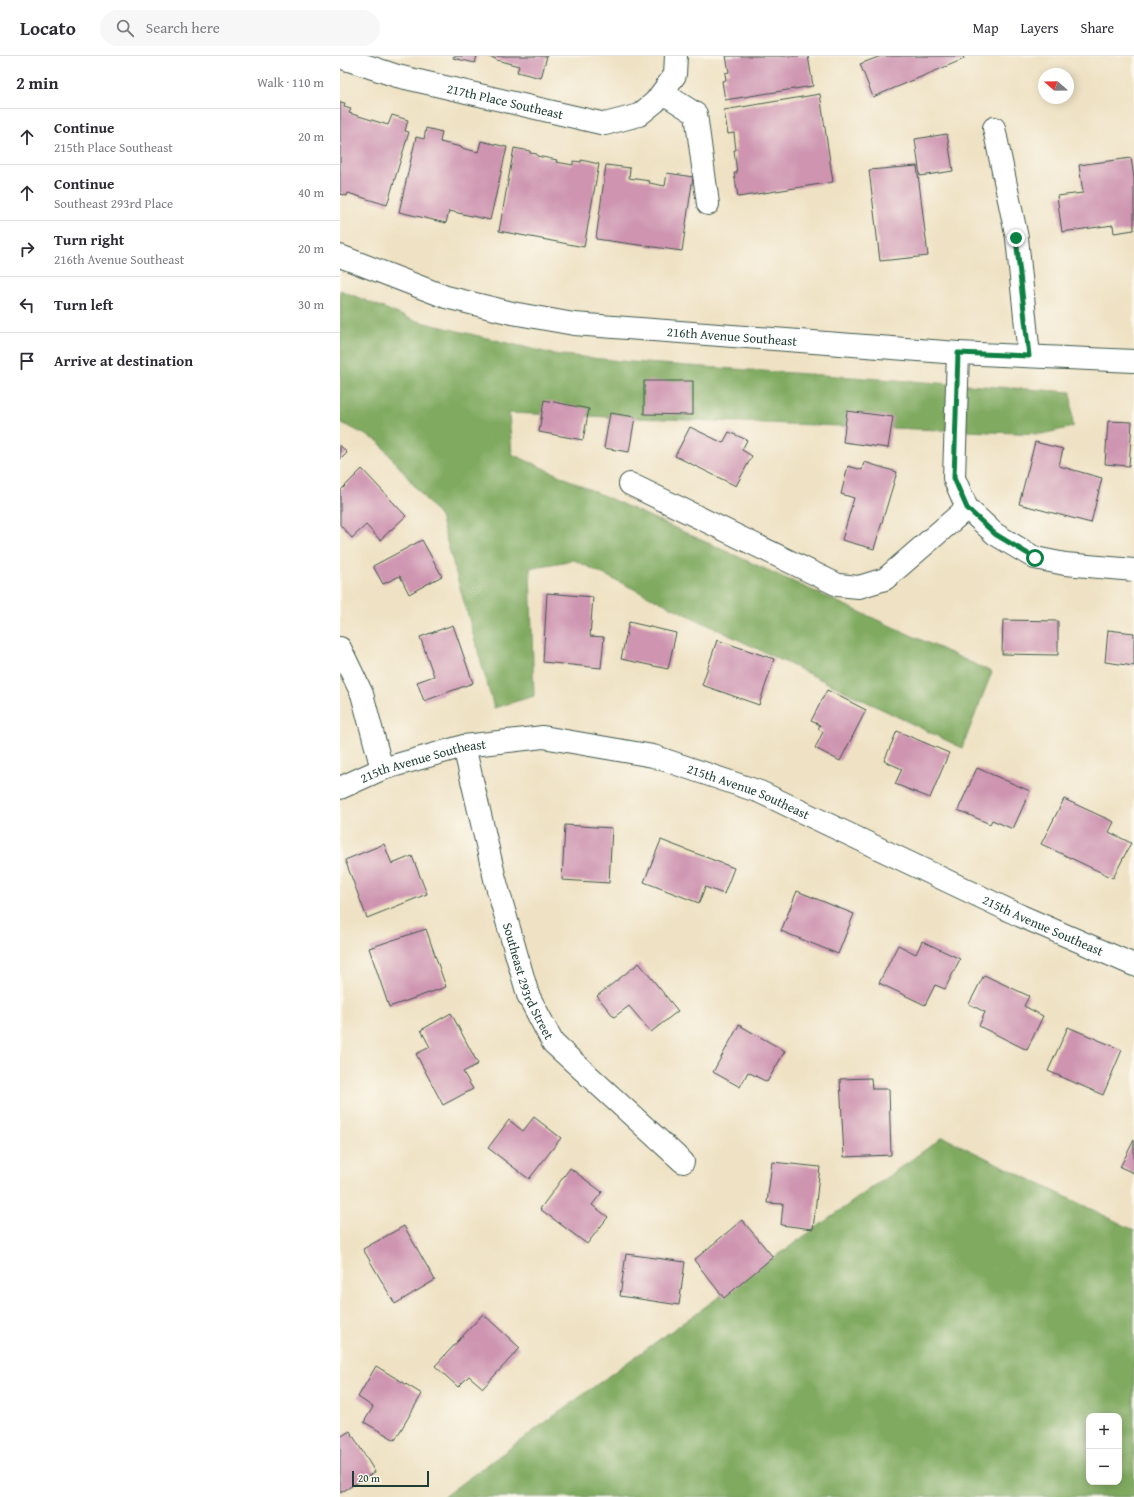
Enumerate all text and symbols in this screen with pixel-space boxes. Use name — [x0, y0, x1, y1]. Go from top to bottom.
search box — [100, 10, 380, 46]
text: Locato — [20, 14, 76, 42]
icon: search — [114, 17, 136, 39]
text: Search here — [146, 17, 220, 38]
text: Map — [973, 18, 999, 38]
text: Layers — [1021, 18, 1059, 38]
text: Share — [1081, 18, 1114, 38]
north arrow — [1038, 68, 1074, 104]
text: 2 min — [16, 70, 58, 95]
text: Walk · 110 m — [257, 73, 324, 92]
street label: 217th Place Southeast — [445, 79, 566, 124]
text: Continue — [54, 117, 115, 138]
icon: ahead — [16, 126, 38, 148]
text: 20 m — [298, 127, 324, 146]
text: 215th Place Southeast — [54, 138, 173, 157]
text: Continue — [54, 173, 115, 194]
icon: ahead — [16, 182, 38, 204]
text: 40 m — [298, 183, 324, 202]
text: Southeast 293rd Place — [54, 194, 173, 213]
text: Turn right — [54, 229, 125, 250]
route end — [1007, 229, 1025, 247]
icon: right — [16, 238, 38, 260]
text: 20 m — [298, 239, 324, 258]
text: 216th Avenue Southeast — [54, 250, 184, 269]
icon: left — [16, 294, 38, 316]
text: Turn left — [54, 294, 113, 315]
text: 30 m — [298, 295, 324, 314]
street label: 216th Avenue Southeast — [666, 322, 798, 351]
icon: arrive — [16, 350, 38, 372]
text: Arrive at destination — [54, 350, 193, 371]
route start — [1026, 549, 1044, 567]
street label: 215th Avenue Southeast — [357, 735, 487, 788]
street label: 215th Avenue Southeast — [684, 759, 813, 824]
street label: 215th Avenue Southeast — [979, 890, 1107, 961]
street label: Southeast 293rd Street — [498, 920, 559, 1043]
map controls — [1086, 1413, 1122, 1485]
button: + — [1086, 1413, 1122, 1449]
button: − — [1086, 1449, 1122, 1485]
scale bar — [352, 1469, 429, 1488]
text: 20 m — [358, 1470, 380, 1486]

